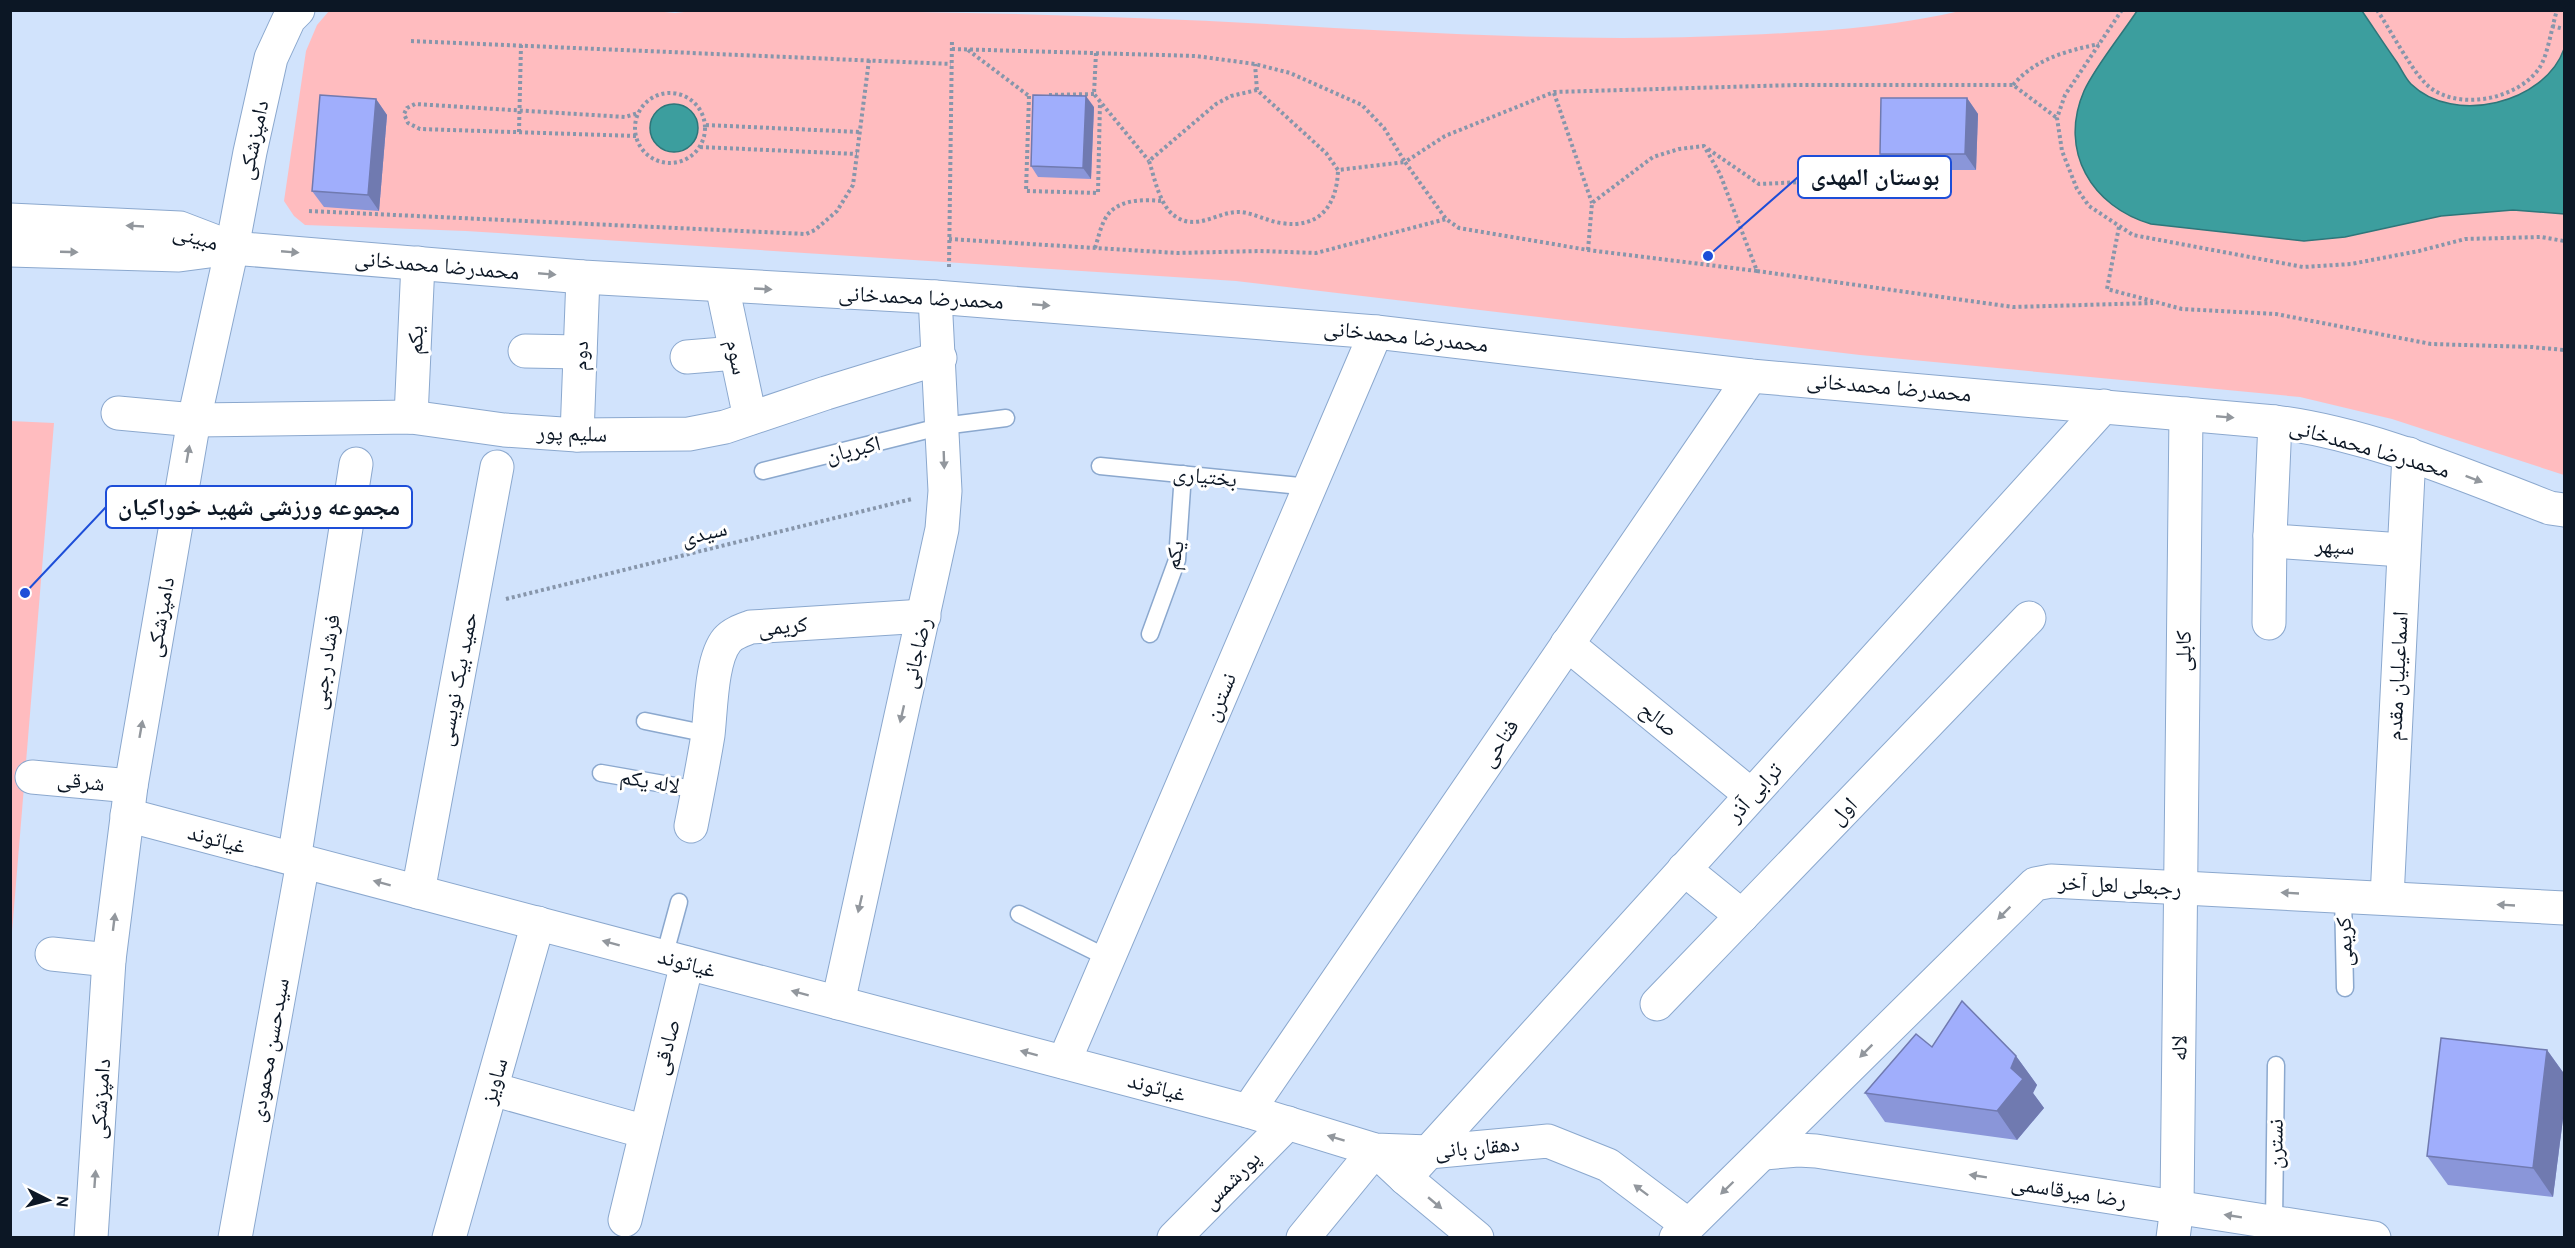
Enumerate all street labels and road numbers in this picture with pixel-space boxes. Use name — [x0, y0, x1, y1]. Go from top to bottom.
street label: دامپزشکی — [231, 98, 275, 182]
street label: مبینی — [170, 218, 222, 256]
street label: محمدرضا محمدخانی — [353, 244, 521, 286]
street label: محمدرضا محمدخانی — [838, 279, 1004, 315]
street label: محمدرضا محمدخانی — [1322, 314, 1490, 358]
street label: یکم — [401, 325, 430, 355]
street label: سوم — [719, 337, 754, 377]
street label: دوم — [566, 340, 595, 372]
street label: محمدرضا محمدخانی — [1805, 366, 1973, 408]
street label: محمدرضا محمدخانی — [2287, 412, 2453, 484]
street label: سلیم پور — [535, 418, 608, 449]
street label: اکبریان — [823, 429, 883, 469]
street label: بختیاری — [1172, 459, 1238, 493]
street label: سیدی — [678, 514, 730, 552]
street label: سپهر — [2313, 531, 2356, 561]
street label: یکم — [1158, 538, 1191, 572]
street label: دامپزشکی — [140, 575, 180, 659]
street label: حمید بیک نویسی — [431, 610, 483, 748]
street label: کریمی — [757, 610, 809, 642]
street label: اسماعیلیان مقدم — [2380, 610, 2415, 742]
street label: فرشاد رجبی — [304, 612, 346, 712]
street label: رضاجانی — [895, 615, 937, 691]
street label: کابلی — [2169, 630, 2197, 672]
street label: نسترن — [1198, 669, 1242, 725]
street label: صالح — [1634, 695, 1684, 743]
street label: فتاحی — [1473, 714, 1525, 772]
street label: ترابی آذر — [1720, 756, 1788, 828]
street label: لاله یکم — [618, 762, 682, 801]
street label: شرقی — [56, 765, 106, 797]
street label: اول — [1823, 791, 1863, 831]
street label: غیاثوند — [185, 818, 249, 860]
street label: رجبعلی لعل آخر — [2057, 868, 2182, 902]
street label: کریمی — [2330, 917, 2358, 967]
street label: غیاثوند — [655, 942, 719, 984]
street label: سیدحسن محمودی — [243, 976, 295, 1124]
street label: صادقی — [646, 1016, 686, 1078]
street label: لاله — [2165, 1035, 2193, 1061]
street label: ساویز — [474, 1055, 513, 1108]
street label: دامپزشکی — [84, 1058, 116, 1140]
street label: غیاثوند — [1125, 1066, 1189, 1108]
street label: نسترن — [2261, 1119, 2289, 1169]
street label: دهقان بانی — [1433, 1130, 1521, 1164]
street label: پورشمس — [1196, 1145, 1266, 1215]
street label: رضا میرقاسمی — [2009, 1169, 2129, 1213]

